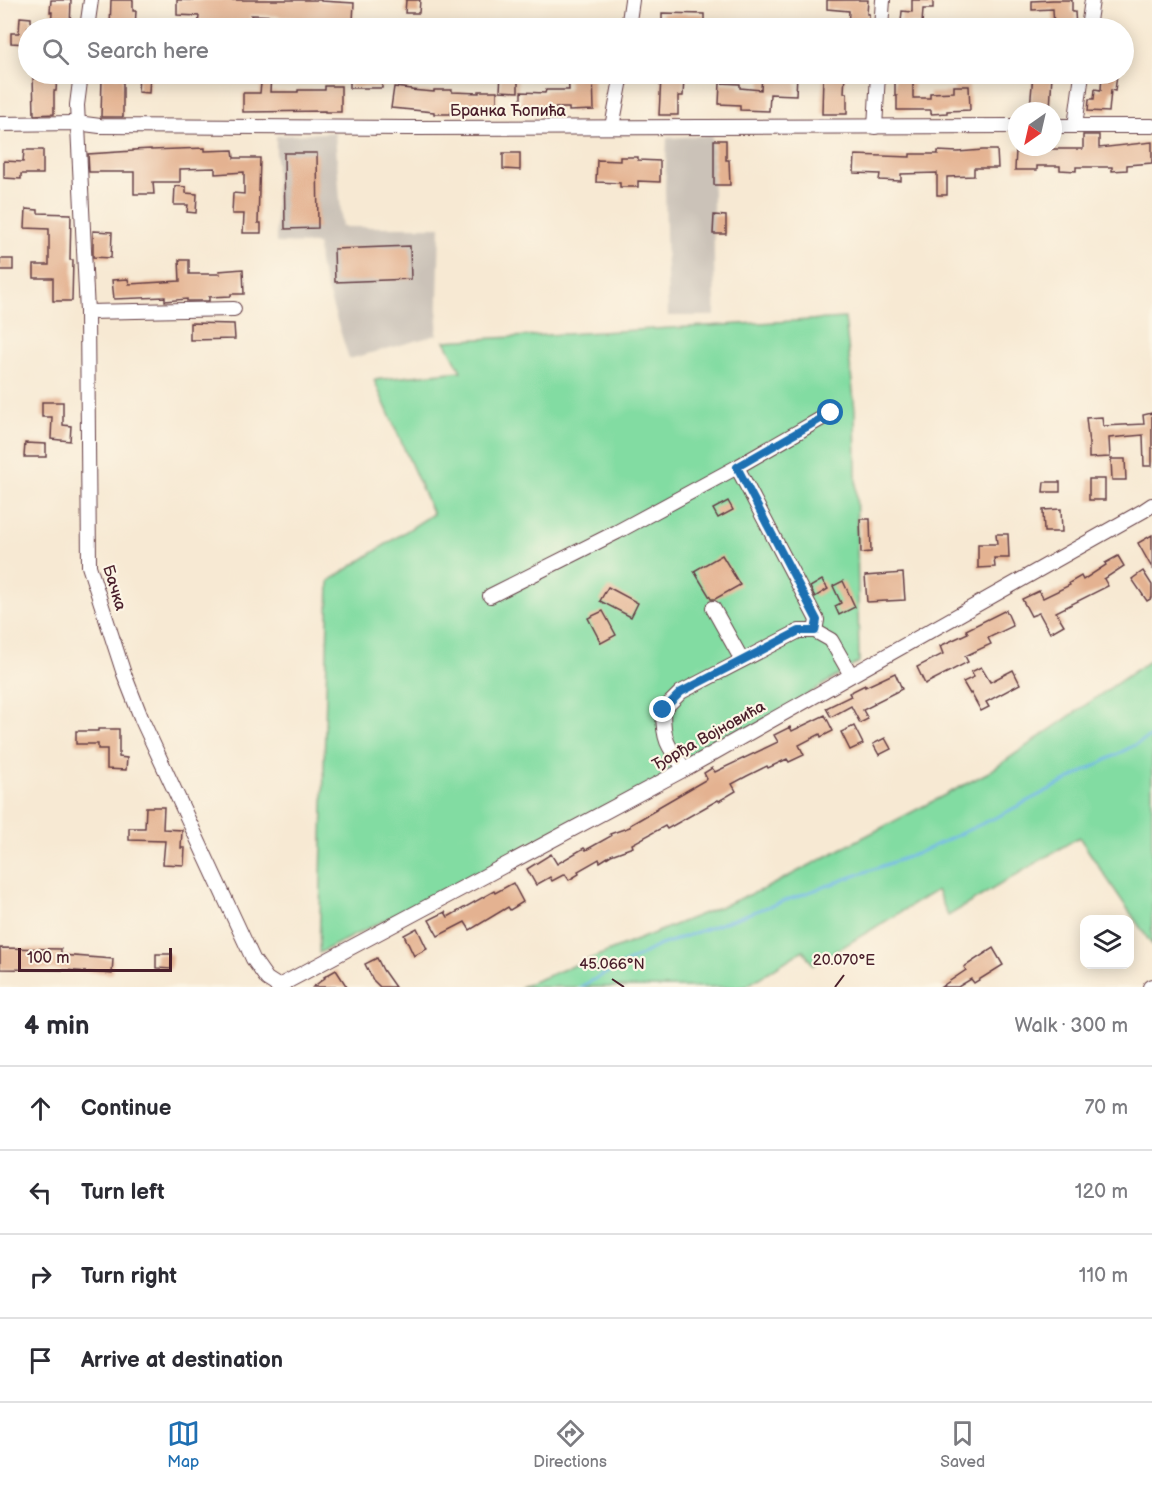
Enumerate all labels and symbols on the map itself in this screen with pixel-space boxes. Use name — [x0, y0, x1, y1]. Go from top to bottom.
street label: Бранка Ћопића — [450, 102, 567, 121]
north arrow — [1008, 102, 1062, 156]
route start — [817, 399, 843, 425]
street label: Бачка — [98, 563, 130, 614]
route end — [649, 696, 675, 722]
street label: Ђорђа Војновића — [649, 697, 769, 775]
scale bar — [18, 945, 172, 972]
text: 20.070°E — [813, 951, 875, 970]
text: 45.066°N — [579, 955, 645, 974]

